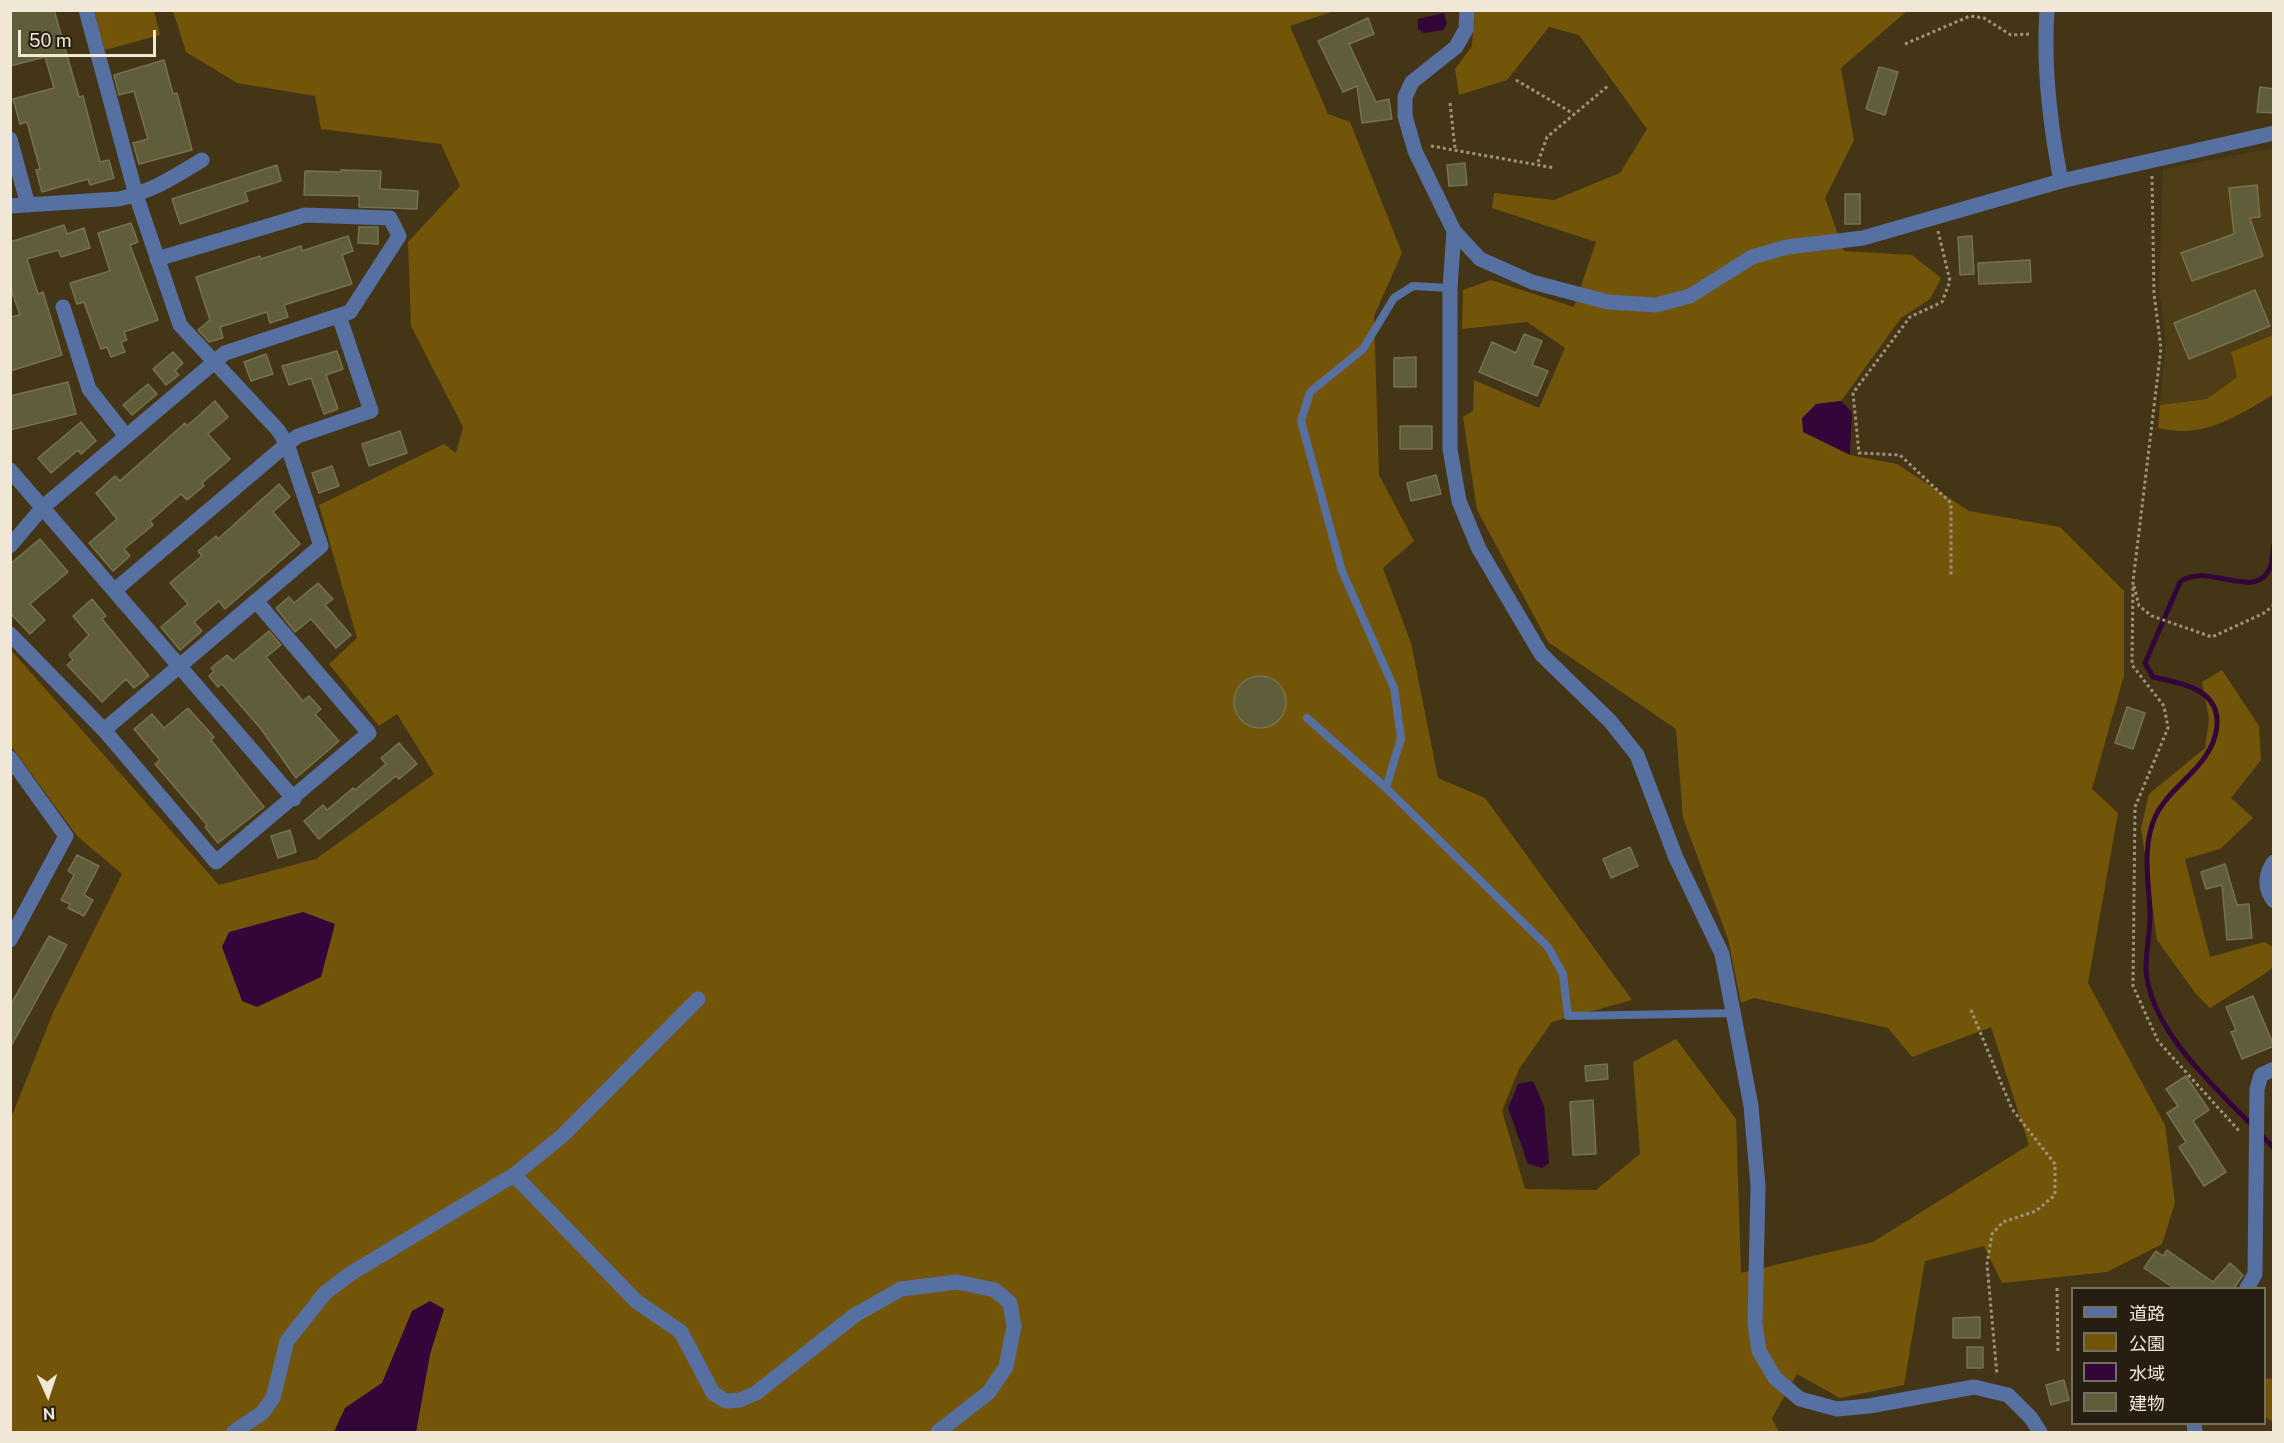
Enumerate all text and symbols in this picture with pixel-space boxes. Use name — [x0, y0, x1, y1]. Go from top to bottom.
scale bar — [21, 18, 159, 56]
text: 50 m — [29, 30, 72, 51]
legend — [2071, 1287, 2266, 1425]
text: 道路 — [2129, 1303, 2165, 1324]
text: 公園 — [2129, 1333, 2165, 1354]
text: 水域 — [2129, 1363, 2165, 1384]
north arrow — [18, 1365, 78, 1425]
text: 建物 — [2129, 1393, 2165, 1414]
text: N — [42, 1404, 56, 1423]

